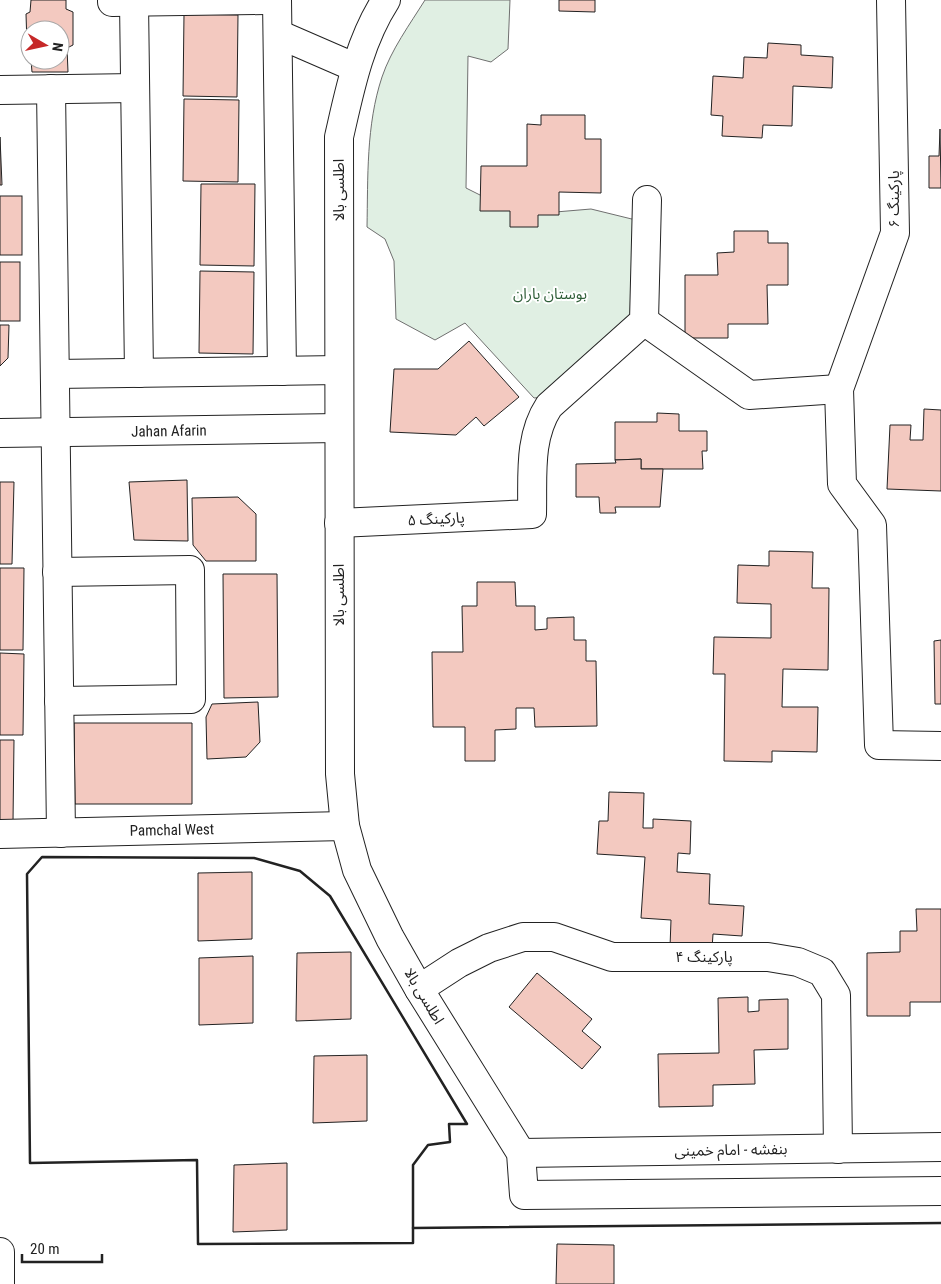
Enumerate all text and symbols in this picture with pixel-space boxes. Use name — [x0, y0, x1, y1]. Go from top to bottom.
north arrow — [20, 20, 70, 70]
text: N — [49, 42, 66, 53]
street label: اطلسی بالا — [330, 159, 348, 221]
street label: پارکینگ ۶ — [885, 170, 904, 228]
park label: بوستان باران — [513, 285, 587, 303]
street label: Jahan Afarin — [131, 421, 207, 441]
street label: پارکینگ ۵ — [407, 509, 465, 531]
street label: اطلسی بالا — [330, 564, 348, 626]
street label: Pamchal West — [130, 820, 214, 840]
street label: پارکینگ ۴ — [675, 948, 733, 967]
street label: اطلسی بالا — [400, 965, 448, 1027]
street label: بنفشه - امام خمینی — [674, 1140, 788, 1162]
scale bar — [22, 1232, 102, 1264]
text: 20 m — [30, 1240, 60, 1258]

